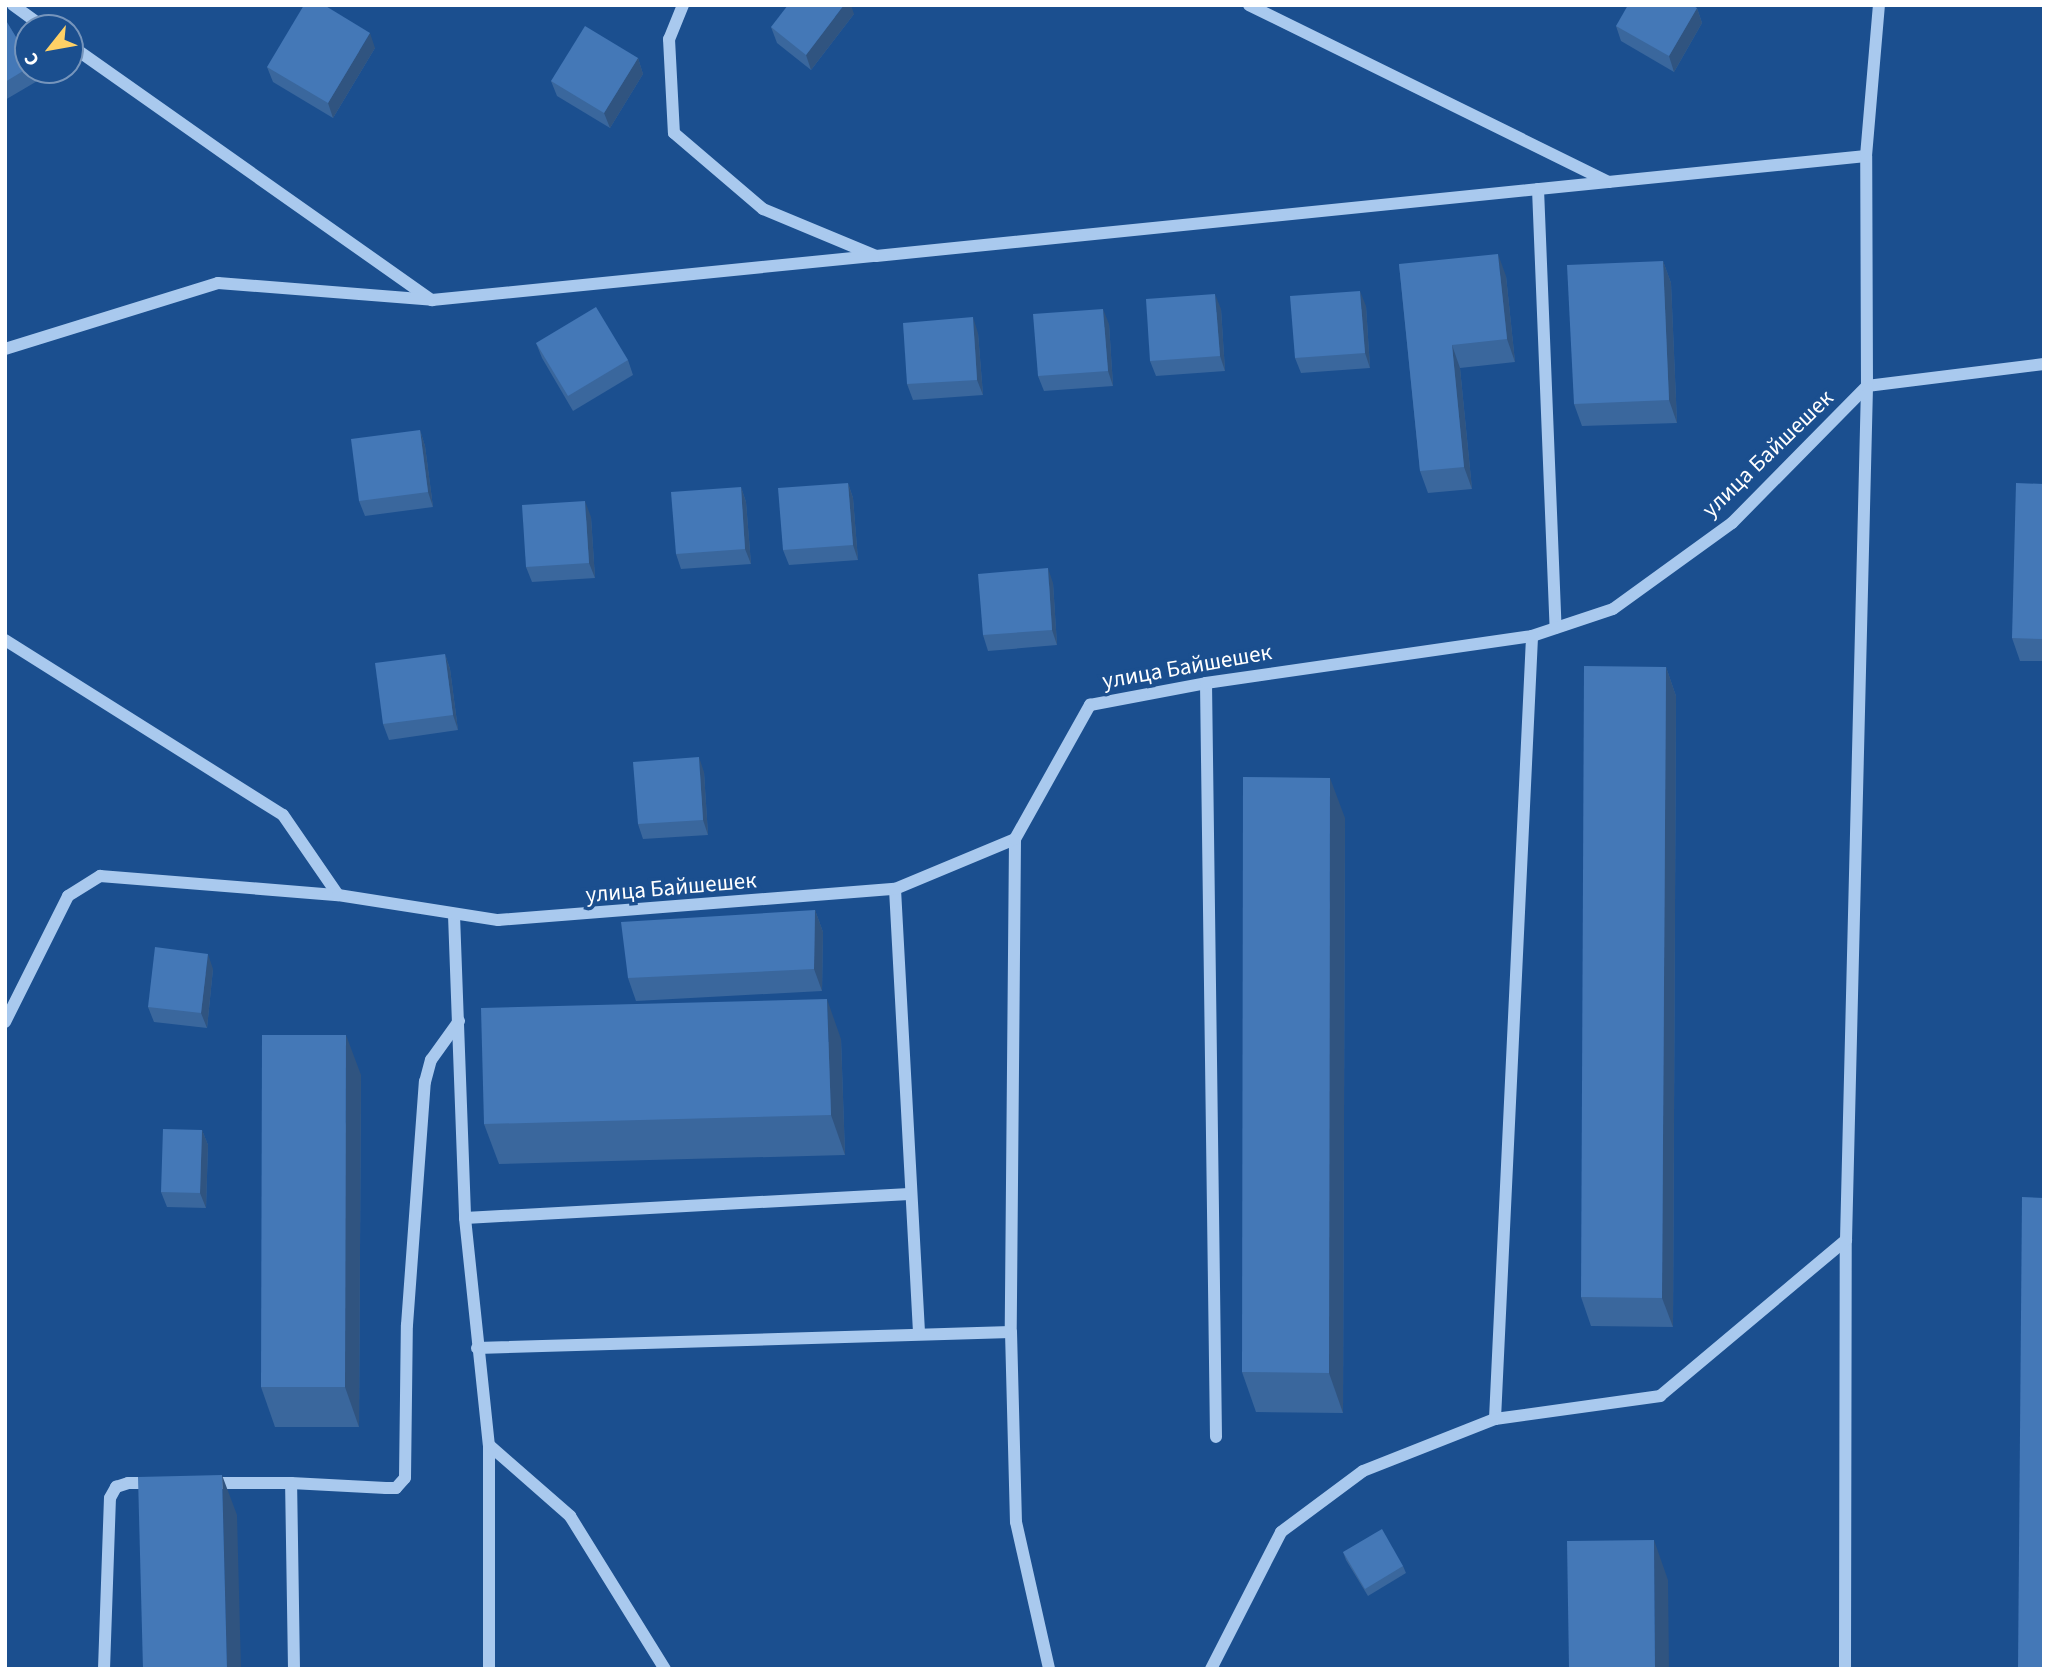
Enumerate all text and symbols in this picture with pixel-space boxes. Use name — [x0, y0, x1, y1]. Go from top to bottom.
north arrow — [14, 14, 84, 84]
text: С — [18, 47, 47, 71]
street label: улица Байшешек — [1697, 385, 1839, 523]
street label: улица Байшешек — [1100, 639, 1274, 695]
street label: улица Байшешек — [584, 867, 758, 909]

